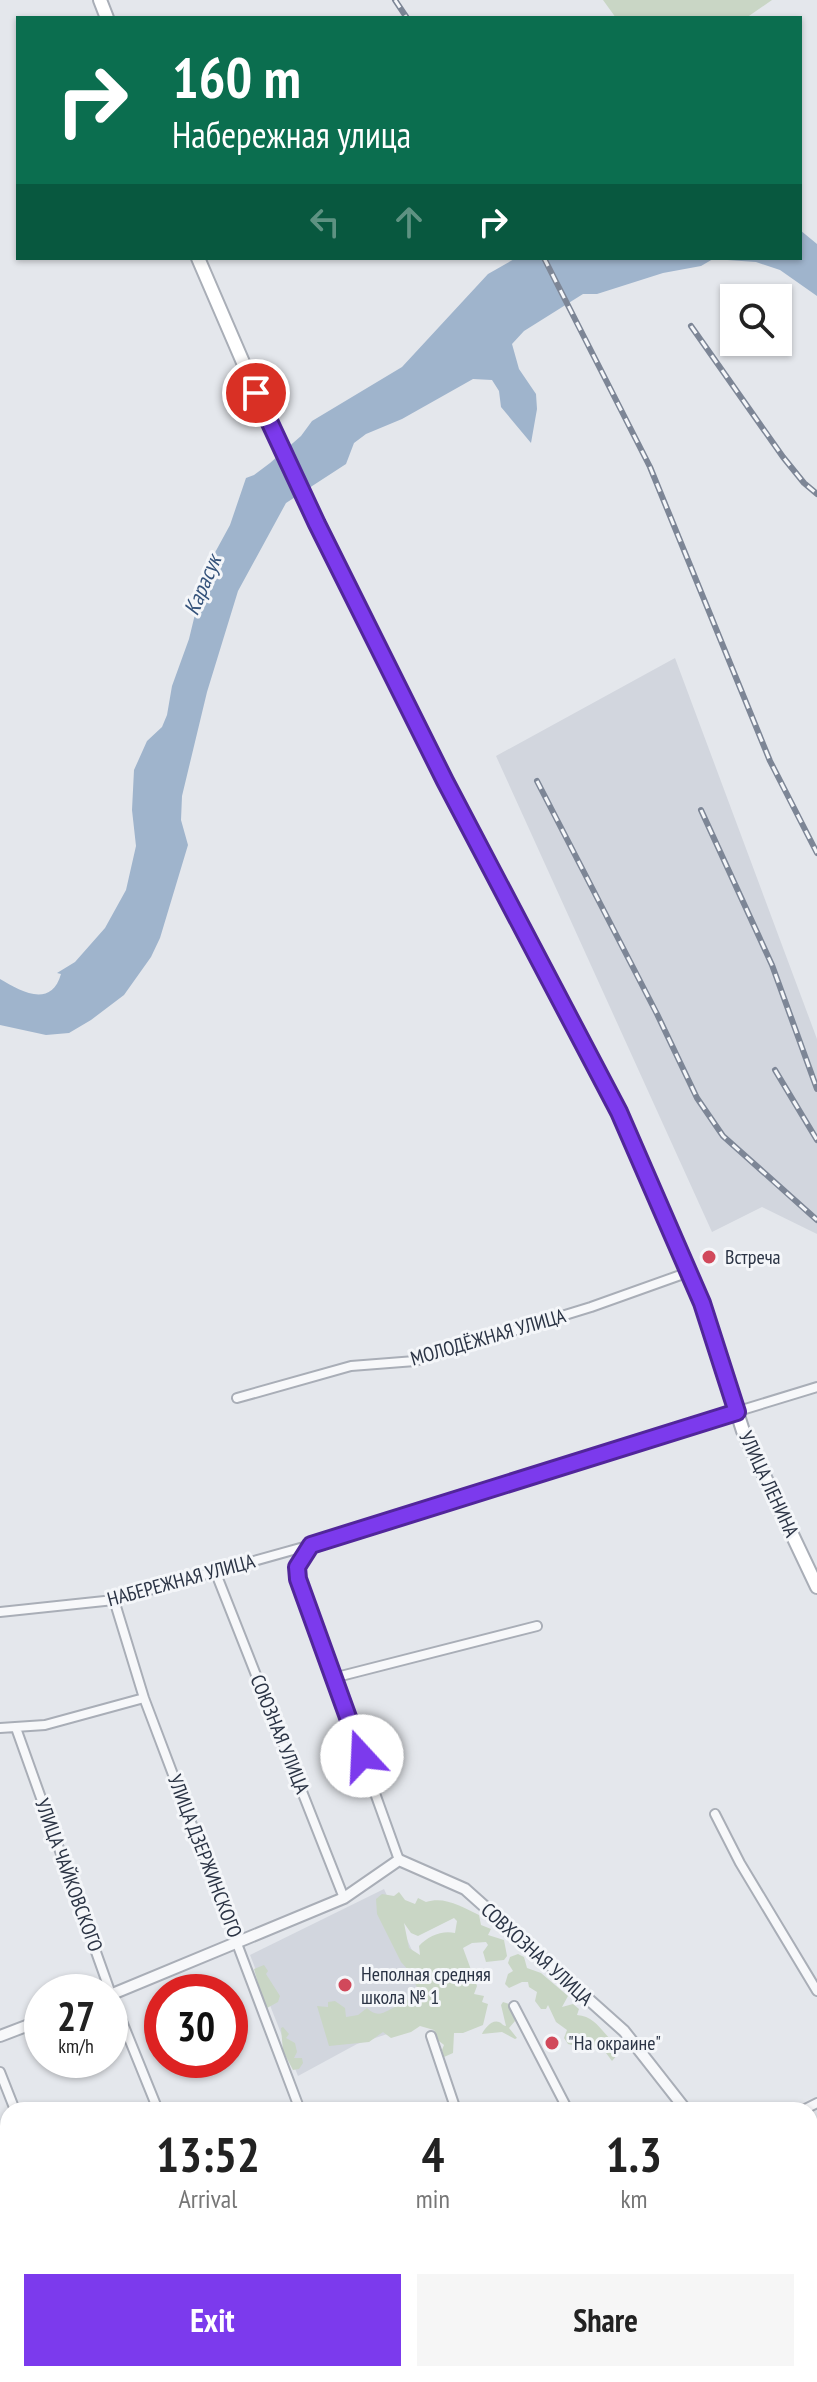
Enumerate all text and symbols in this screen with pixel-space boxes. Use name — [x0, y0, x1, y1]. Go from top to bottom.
text: 160 m — [172, 41, 301, 113]
icon: right — [40, 48, 144, 152]
text: Набережная улица — [172, 111, 411, 158]
icon: left — [303, 200, 347, 244]
icon: ahead — [387, 200, 431, 244]
icon: right — [471, 200, 515, 244]
map controls — [720, 284, 792, 356]
button: search — [720, 284, 792, 356]
pin — [222, 359, 290, 427]
icon: arrive — [234, 371, 278, 415]
water label: Карасук — [177, 549, 228, 619]
place label: Встреча — [725, 1244, 781, 1270]
marker: Встреча — [700, 1248, 718, 1266]
street label: МОЛОДЁЖНАЯ УЛИЦА — [407, 1302, 569, 1372]
street label: УЛИЦА ЛЕНИНА — [733, 1427, 805, 1542]
street label: НАБЕРЕЖНАЯ УЛИЦА — [104, 1548, 258, 1612]
street label: СОЮЗНАЯ УЛИЦА — [244, 1671, 316, 1798]
position arrow — [320, 1714, 404, 1798]
street label: УЛИЦА ДЗЕРЖИНСКОГО — [162, 1771, 248, 1941]
street label: УЛИЦА ЧАЙКОВСКОГО — [29, 1795, 109, 1955]
street label: СОВХОЗНАЯ УЛИЦА — [476, 1897, 599, 2011]
place label: Неполная средняя школа № 1 — [361, 1961, 491, 2010]
speed limit sign: 30 — [144, 1974, 248, 2078]
marker: Неполная средняя школа № 1 — [336, 1976, 354, 1994]
text: 27 — [57, 1990, 95, 2042]
place label: "На окраине" — [568, 2030, 661, 2056]
text: km/h — [58, 2033, 94, 2059]
marker: "На окраине" — [543, 2034, 561, 2052]
text: 13:52 — [156, 2123, 260, 2185]
text: 4 — [421, 2123, 444, 2185]
text: 1.3 — [606, 2123, 662, 2185]
text: Arrival — [179, 2182, 237, 2215]
text: min — [416, 2182, 450, 2215]
text: km — [620, 2182, 647, 2215]
button: Exit — [24, 2274, 401, 2366]
button: Share — [417, 2274, 794, 2366]

